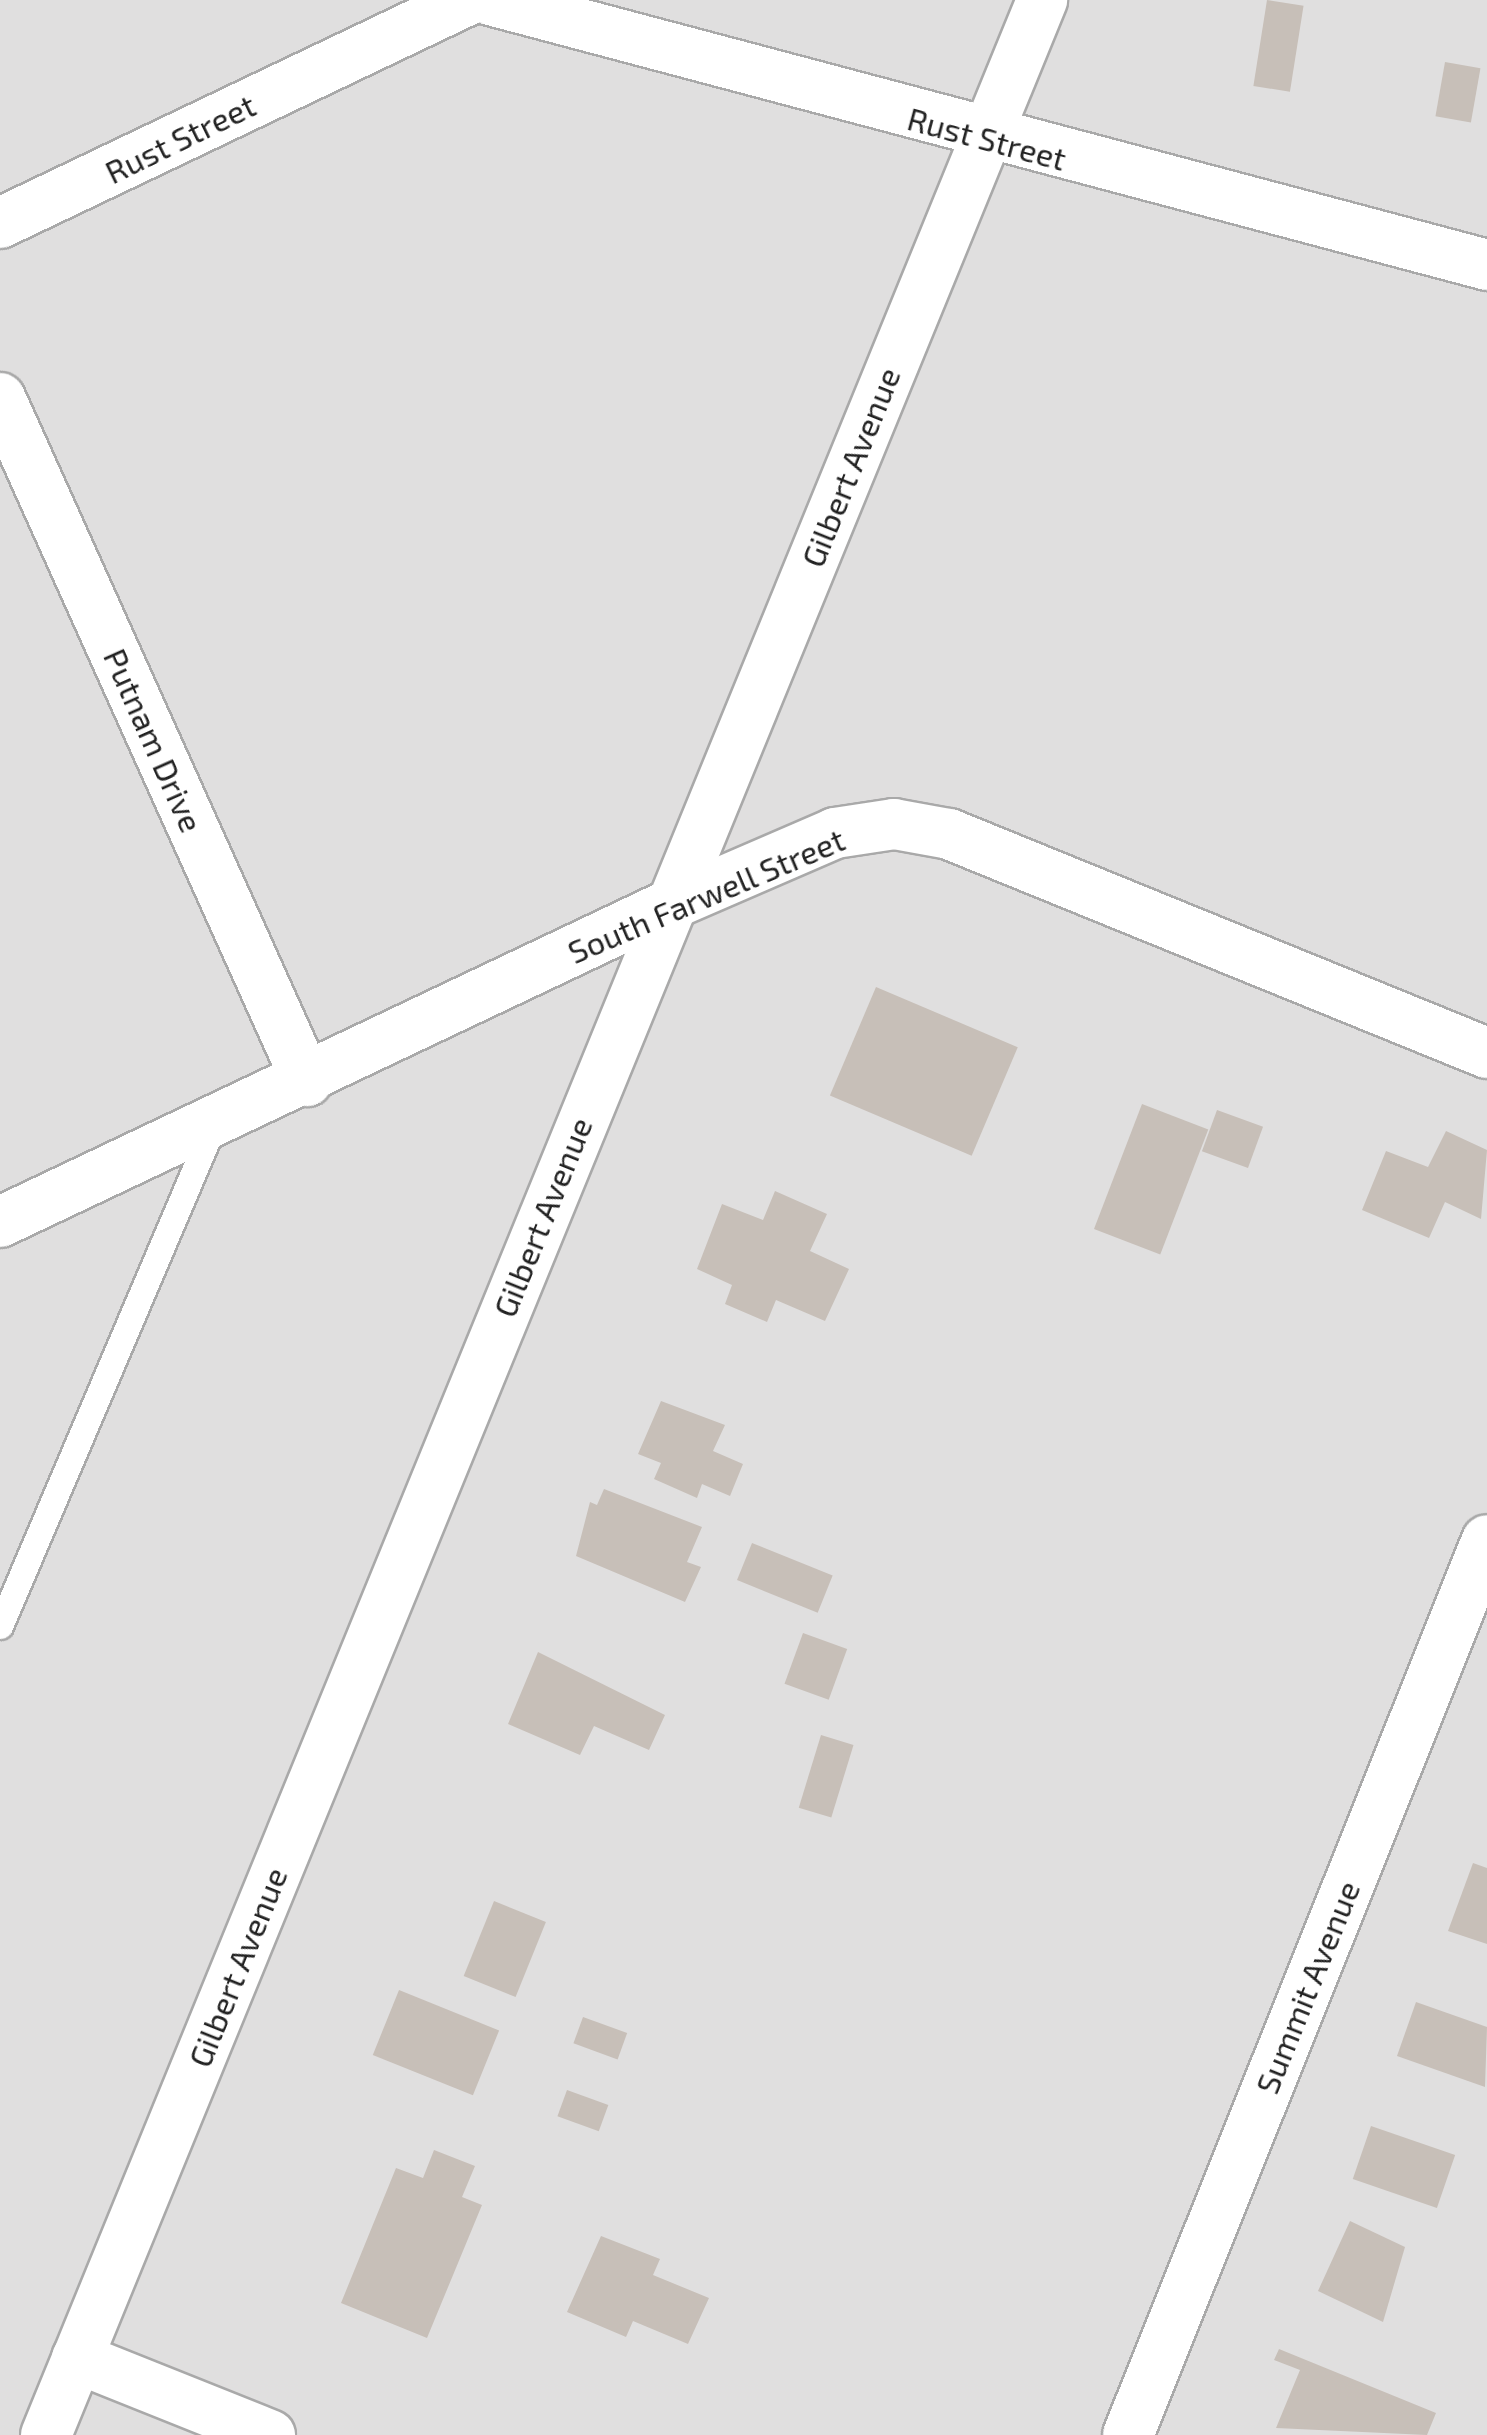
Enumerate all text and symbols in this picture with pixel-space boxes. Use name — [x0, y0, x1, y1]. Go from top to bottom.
street label: Rust Street — [99, 85, 261, 191]
street label: Rust Street — [904, 98, 1070, 178]
street label: Gilbert Avenue — [792, 361, 908, 573]
street label: Putnam Drive — [96, 642, 212, 838]
street label: South Farwell Street — [561, 819, 851, 971]
street label: Gilbert Avenue — [484, 1111, 600, 1323]
street label: Gilbert Avenue — [179, 1861, 295, 2073]
street label: Summit Avenue — [1247, 1875, 1367, 2099]

